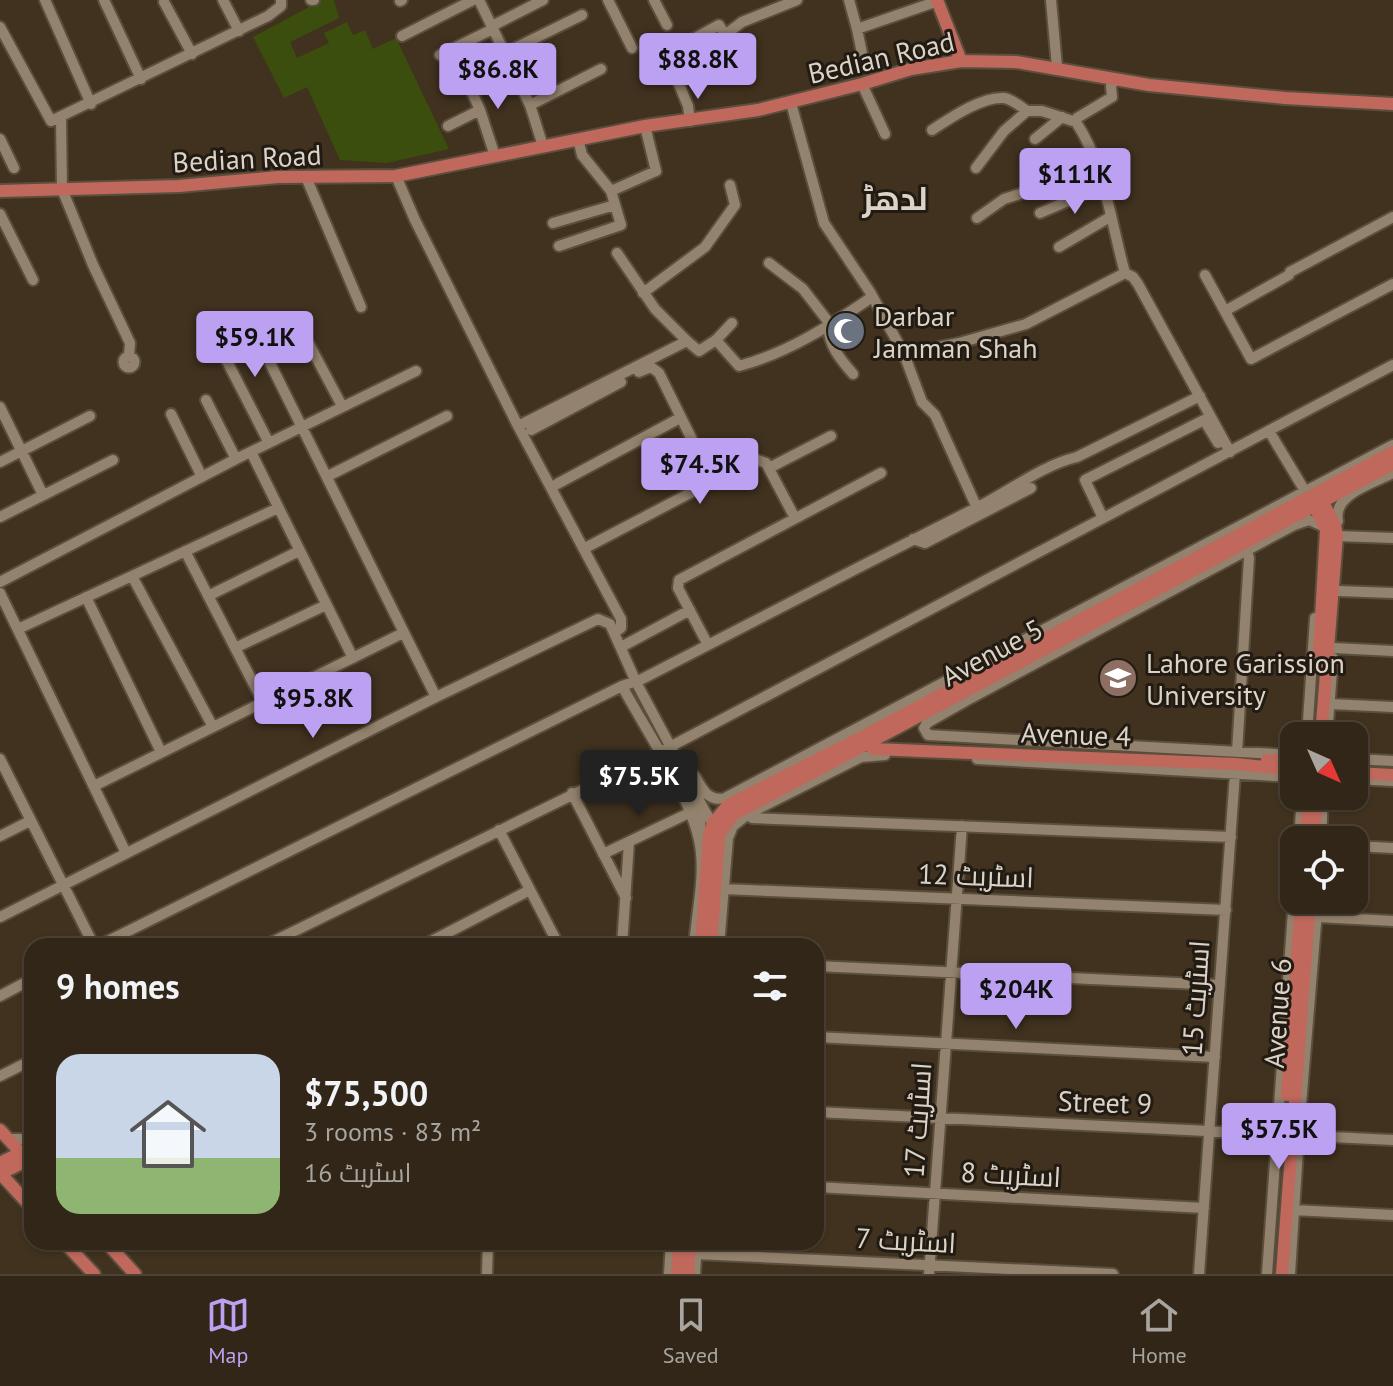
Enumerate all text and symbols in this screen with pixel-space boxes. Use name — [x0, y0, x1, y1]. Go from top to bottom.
street label: Bedian Road — [804, 22, 958, 92]
pin: $88.8K — [633, 33, 763, 101]
text: $88.8K — [657, 42, 739, 75]
pin: $86.8K — [433, 43, 563, 111]
text: $86.8K — [457, 52, 539, 85]
street label: Bedian Road — [172, 136, 322, 180]
pin: $111K — [1019, 148, 1131, 216]
text: $111K — [1037, 157, 1113, 190]
district label: لدھڑ — [861, 177, 928, 219]
place label: Darbar Jamman Shah — [873, 297, 1038, 366]
mosque icon: Darbar Jamman Shah — [825, 310, 867, 352]
pin: $59.1K — [190, 311, 320, 379]
text: $59.1K — [214, 320, 296, 353]
pin: $74.5K — [635, 438, 765, 506]
text: $74.5K — [659, 447, 741, 480]
street label: Avenue 5 — [935, 610, 1049, 694]
place label: Lahore Garission University — [1146, 644, 1345, 713]
school or university icon: Lahore Garission University — [1097, 657, 1139, 699]
pin: $95.8K — [248, 672, 378, 740]
text: $95.8K — [272, 681, 354, 714]
street label: Avenue 4 — [1020, 714, 1132, 754]
north arrow — [1280, 722, 1368, 810]
map controls — [1280, 722, 1368, 914]
pin: $75.5K — [574, 750, 704, 818]
text: $75.5K — [598, 759, 680, 792]
button: locate — [1280, 826, 1368, 914]
street label: اسٹریٹ 12 — [918, 854, 1034, 896]
street label: اسٹریٹ 15 — [1173, 939, 1217, 1057]
street label: Avenue 6 — [1255, 957, 1299, 1069]
pin: $204K — [960, 963, 1072, 1031]
text: 9 homes — [56, 964, 180, 1008]
icon: filters — [748, 964, 792, 1008]
text: $204K — [978, 972, 1054, 1005]
street label: اسٹریٹ 17 — [895, 1061, 939, 1179]
text: $75,500 — [304, 1071, 428, 1115]
street label: Street 9 — [1057, 1082, 1153, 1122]
icon: home — [120, 1086, 216, 1182]
pin: $57.5K — [1214, 1103, 1344, 1171]
text: $57.5K — [1240, 1112, 1318, 1145]
text: 3 rooms · 83 m² — [304, 1115, 481, 1148]
street label: اسٹریٹ 8 — [960, 1153, 1062, 1195]
text: اسٹریٹ 16 — [304, 1156, 411, 1189]
street label: اسٹریٹ 7 — [855, 1219, 957, 1261]
tab: Map — [206, 1293, 250, 1369]
tab: Saved — [663, 1293, 719, 1369]
tab: Home — [1131, 1293, 1187, 1369]

